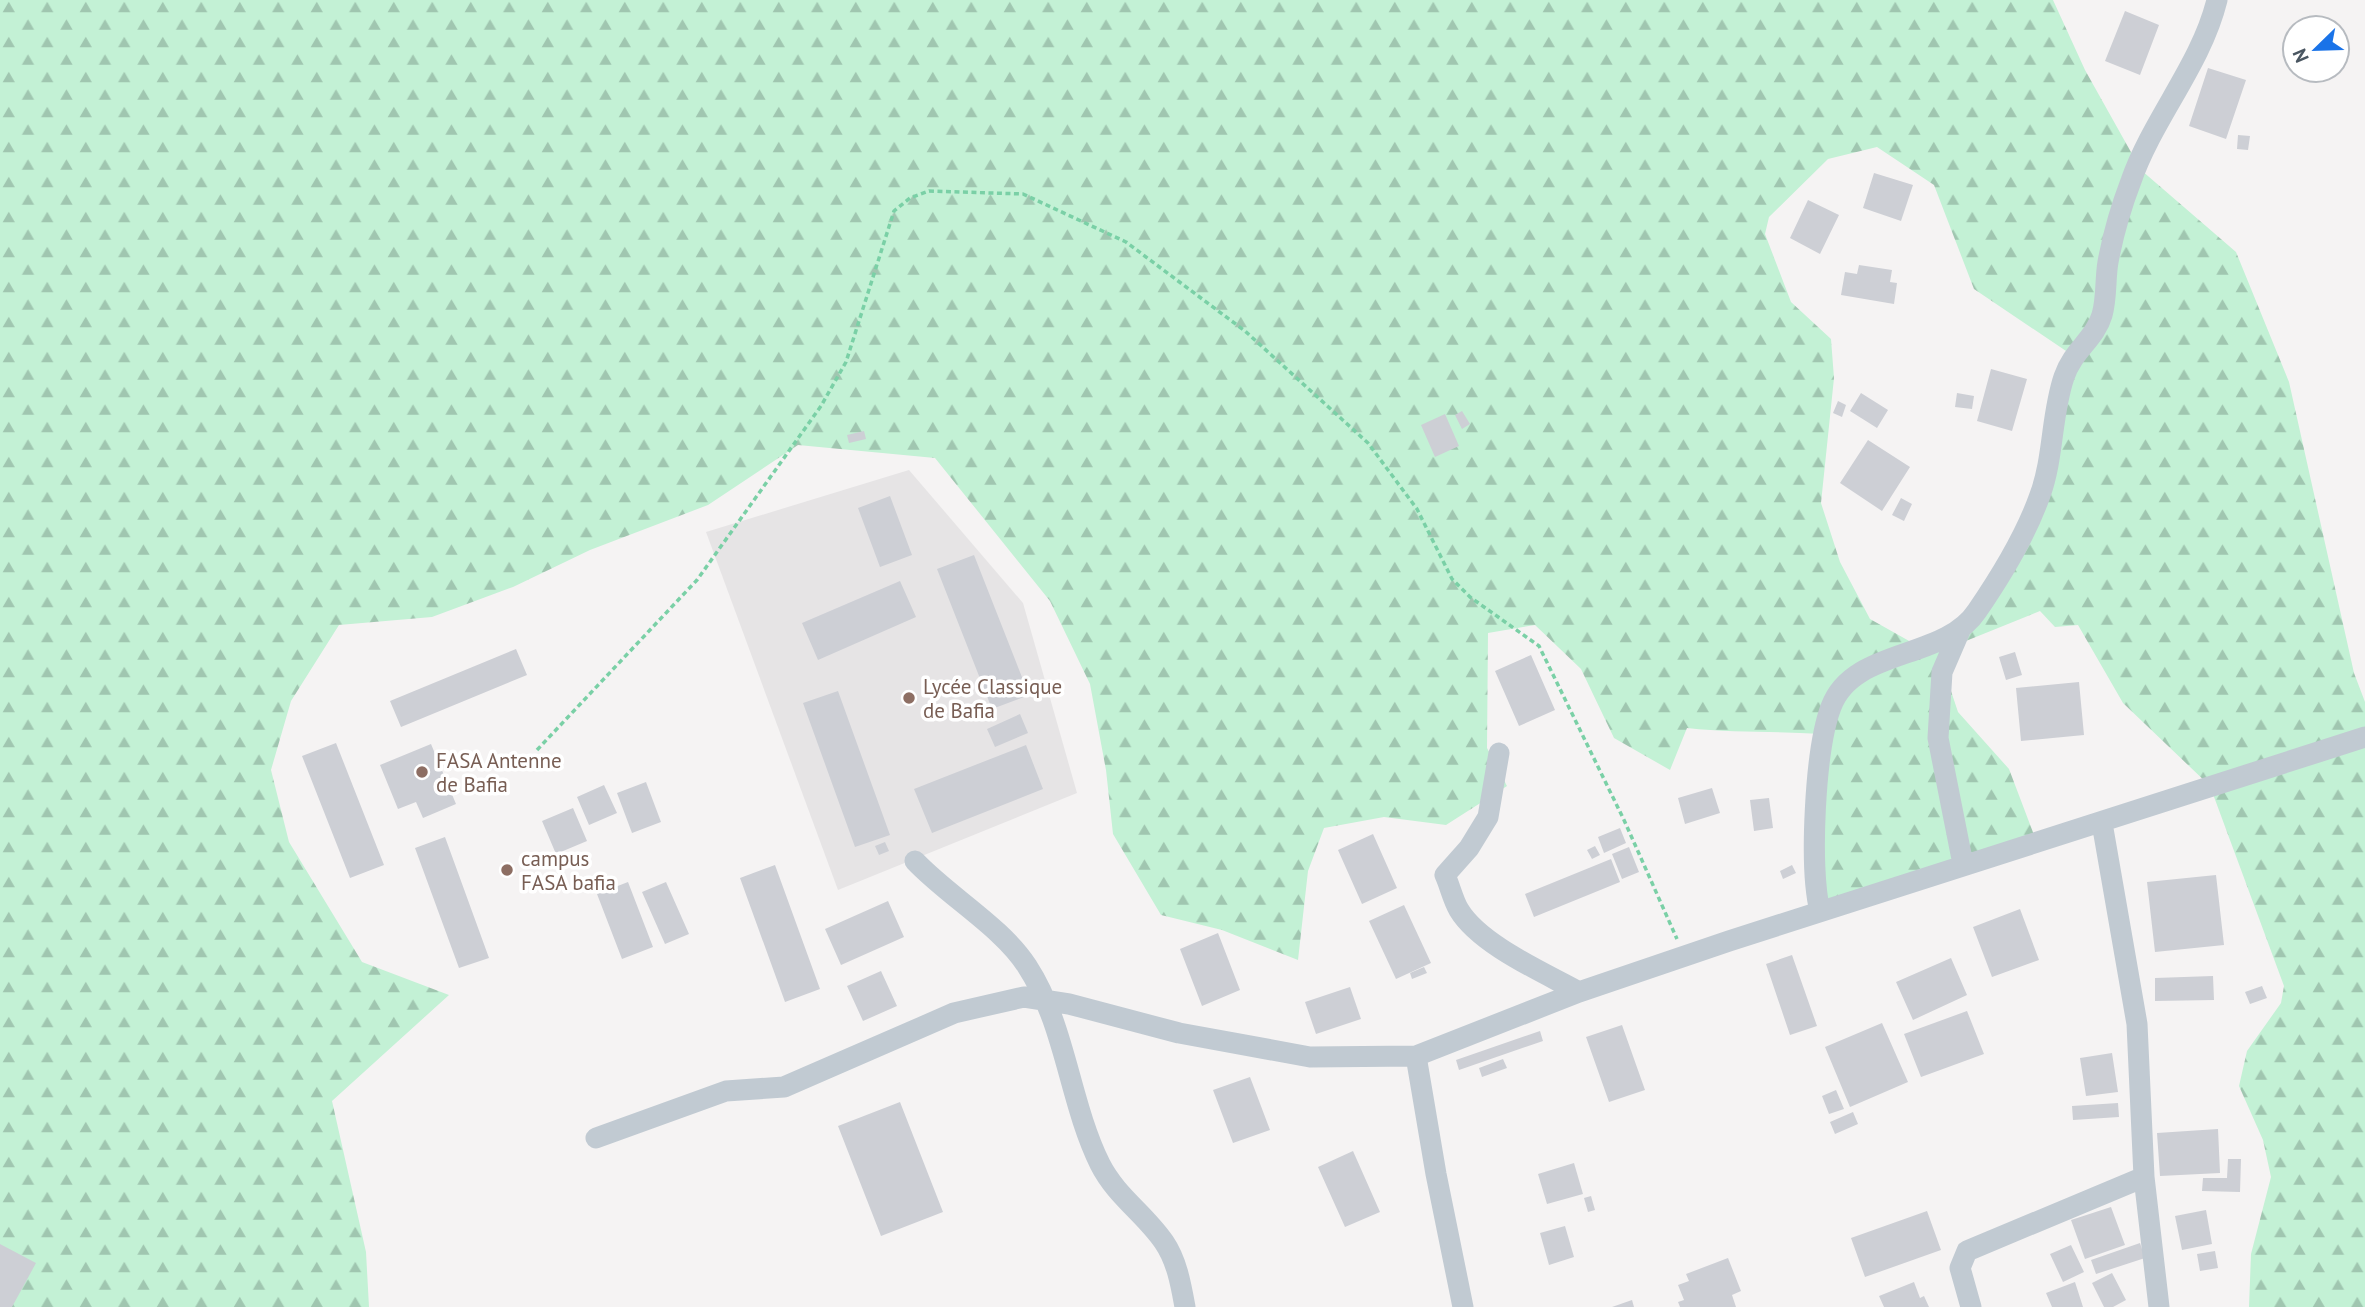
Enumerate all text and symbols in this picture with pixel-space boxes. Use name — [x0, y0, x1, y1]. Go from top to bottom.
north arrow — [2281, 14, 2351, 84]
text: N — [2287, 45, 2314, 66]
place label: Lycée Classique de Bafia — [923, 673, 1062, 724]
marker: Lycée Classique de Bafia — [901, 690, 917, 706]
place label: FASA Antenne de Bafia — [436, 747, 562, 798]
marker: FASA Antenne de Bafia — [414, 764, 430, 780]
place label: campus FASA bafia — [521, 845, 616, 896]
marker: campus FASA bafia — [499, 862, 515, 878]

